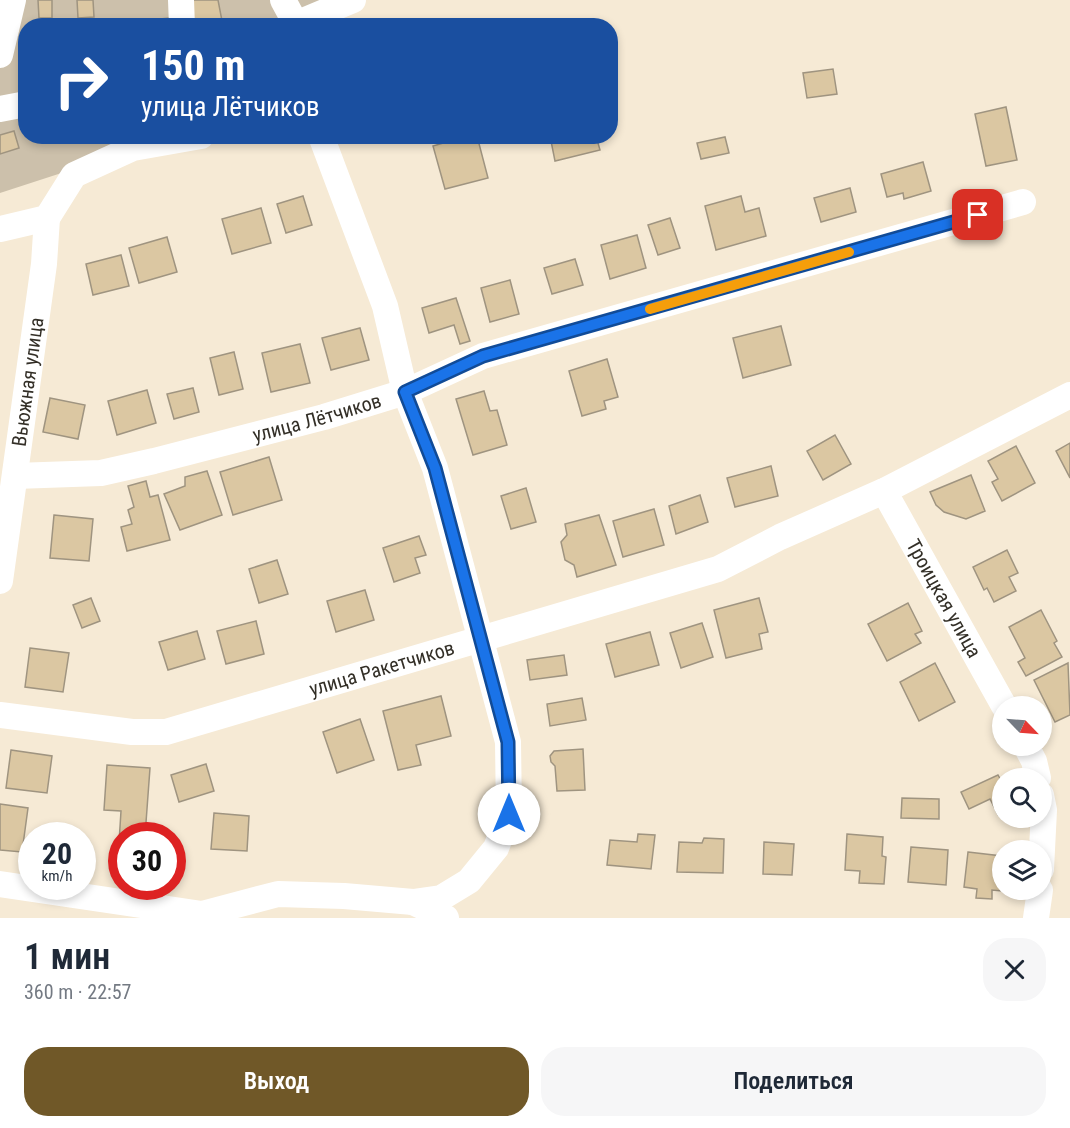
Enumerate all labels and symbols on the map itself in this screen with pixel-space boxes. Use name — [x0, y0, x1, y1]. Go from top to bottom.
pin — [952, 189, 1003, 240]
street label: Вьюжная улица — [7, 316, 48, 448]
street label: улица Лётчиков — [250, 388, 384, 447]
street label: Троицкая улица — [901, 535, 987, 662]
street label: улица Ракетчиков — [306, 636, 457, 701]
north arrow — [992, 696, 1052, 756]
position arrow — [477, 782, 541, 846]
speed limit sign: 30 — [108, 822, 186, 900]

